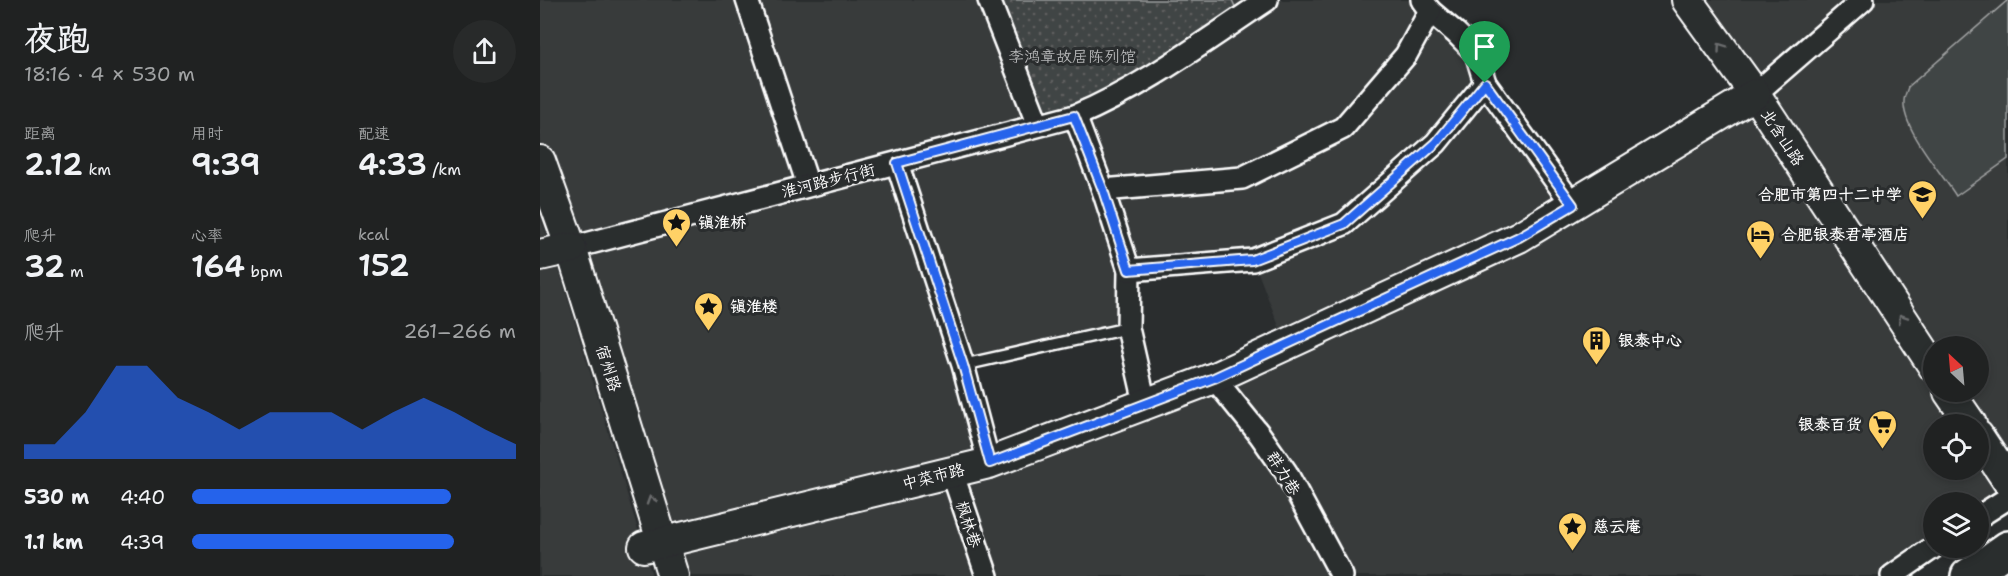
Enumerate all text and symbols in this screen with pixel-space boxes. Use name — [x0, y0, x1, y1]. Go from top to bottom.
text: 夜跑 — [24, 16, 90, 61]
button: share — [453, 20, 516, 83]
pin — [1459, 21, 1510, 83]
icon: arrive — [1468, 30, 1501, 63]
one-way arrow — [1717, 43, 1728, 54]
park label: 李鸿章故居陈列馆 — [1008, 46, 1136, 67]
text: 18:16 · 4 × 530 m — [24, 61, 195, 87]
street label: 北含山路 — [1756, 105, 1809, 170]
text: 距离 — [24, 123, 56, 144]
text: 用时 — [191, 123, 223, 144]
text: 配速 — [358, 123, 390, 144]
text: 2.12 — [24, 144, 83, 185]
text: 9:39 — [191, 144, 261, 185]
text: 4:33 — [358, 144, 427, 185]
text: km — [83, 159, 111, 180]
text: /km — [427, 159, 461, 180]
street label: 淮河路步行街 — [779, 159, 877, 202]
school or university icon: 合肥市第四十二中学 — [1907, 178, 1939, 220]
place label: 合肥市第四十二中学 — [1758, 184, 1902, 205]
place icon: 镇淮桥 — [661, 206, 693, 248]
place label: 镇淮桥 — [698, 212, 746, 233]
hotel icon: 合肥银泰君亭酒店 — [1744, 218, 1776, 260]
text: kcal — [358, 224, 389, 245]
place label: 合肥银泰君亭酒店 — [1781, 224, 1909, 245]
text: 爬升 — [24, 225, 56, 246]
text: 心率 — [191, 225, 223, 246]
text: 152 — [358, 245, 410, 286]
text: 32 — [24, 246, 65, 287]
text: 164 — [191, 246, 245, 287]
text: m — [65, 261, 84, 282]
text: bpm — [245, 261, 283, 282]
place icon: 镇淮楼 — [693, 290, 725, 332]
place label: 镇淮楼 — [730, 296, 778, 317]
one-way arrow — [1897, 314, 1909, 324]
text: 261–266 m — [403, 318, 516, 344]
text: 爬升 — [24, 319, 64, 345]
building icon: 银泰中心 — [1581, 324, 1613, 366]
place label: 银泰中心 — [1618, 330, 1682, 351]
north arrow — [1923, 336, 1989, 402]
map controls — [1923, 336, 1989, 558]
street label: 宿州路 — [591, 342, 626, 394]
supermarket icon: 银泰百货 — [1867, 408, 1899, 450]
place label: 银泰百货 — [1798, 414, 1862, 435]
button: locate — [1923, 414, 1989, 480]
street label: 群力巷 — [1262, 447, 1305, 499]
street label: 中菜市路 — [900, 459, 967, 494]
text: 530 m — [24, 484, 89, 510]
text: 4:40 — [120, 484, 165, 510]
button: layers — [1923, 492, 1989, 558]
one-way arrow — [646, 495, 658, 506]
street label: 枫林巷 — [951, 498, 986, 550]
place icon: 慈云庵 — [1556, 510, 1588, 552]
place label: 慈云庵 — [1593, 516, 1641, 537]
text: 1.1 km — [24, 529, 83, 555]
text: 4:39 — [120, 529, 165, 555]

